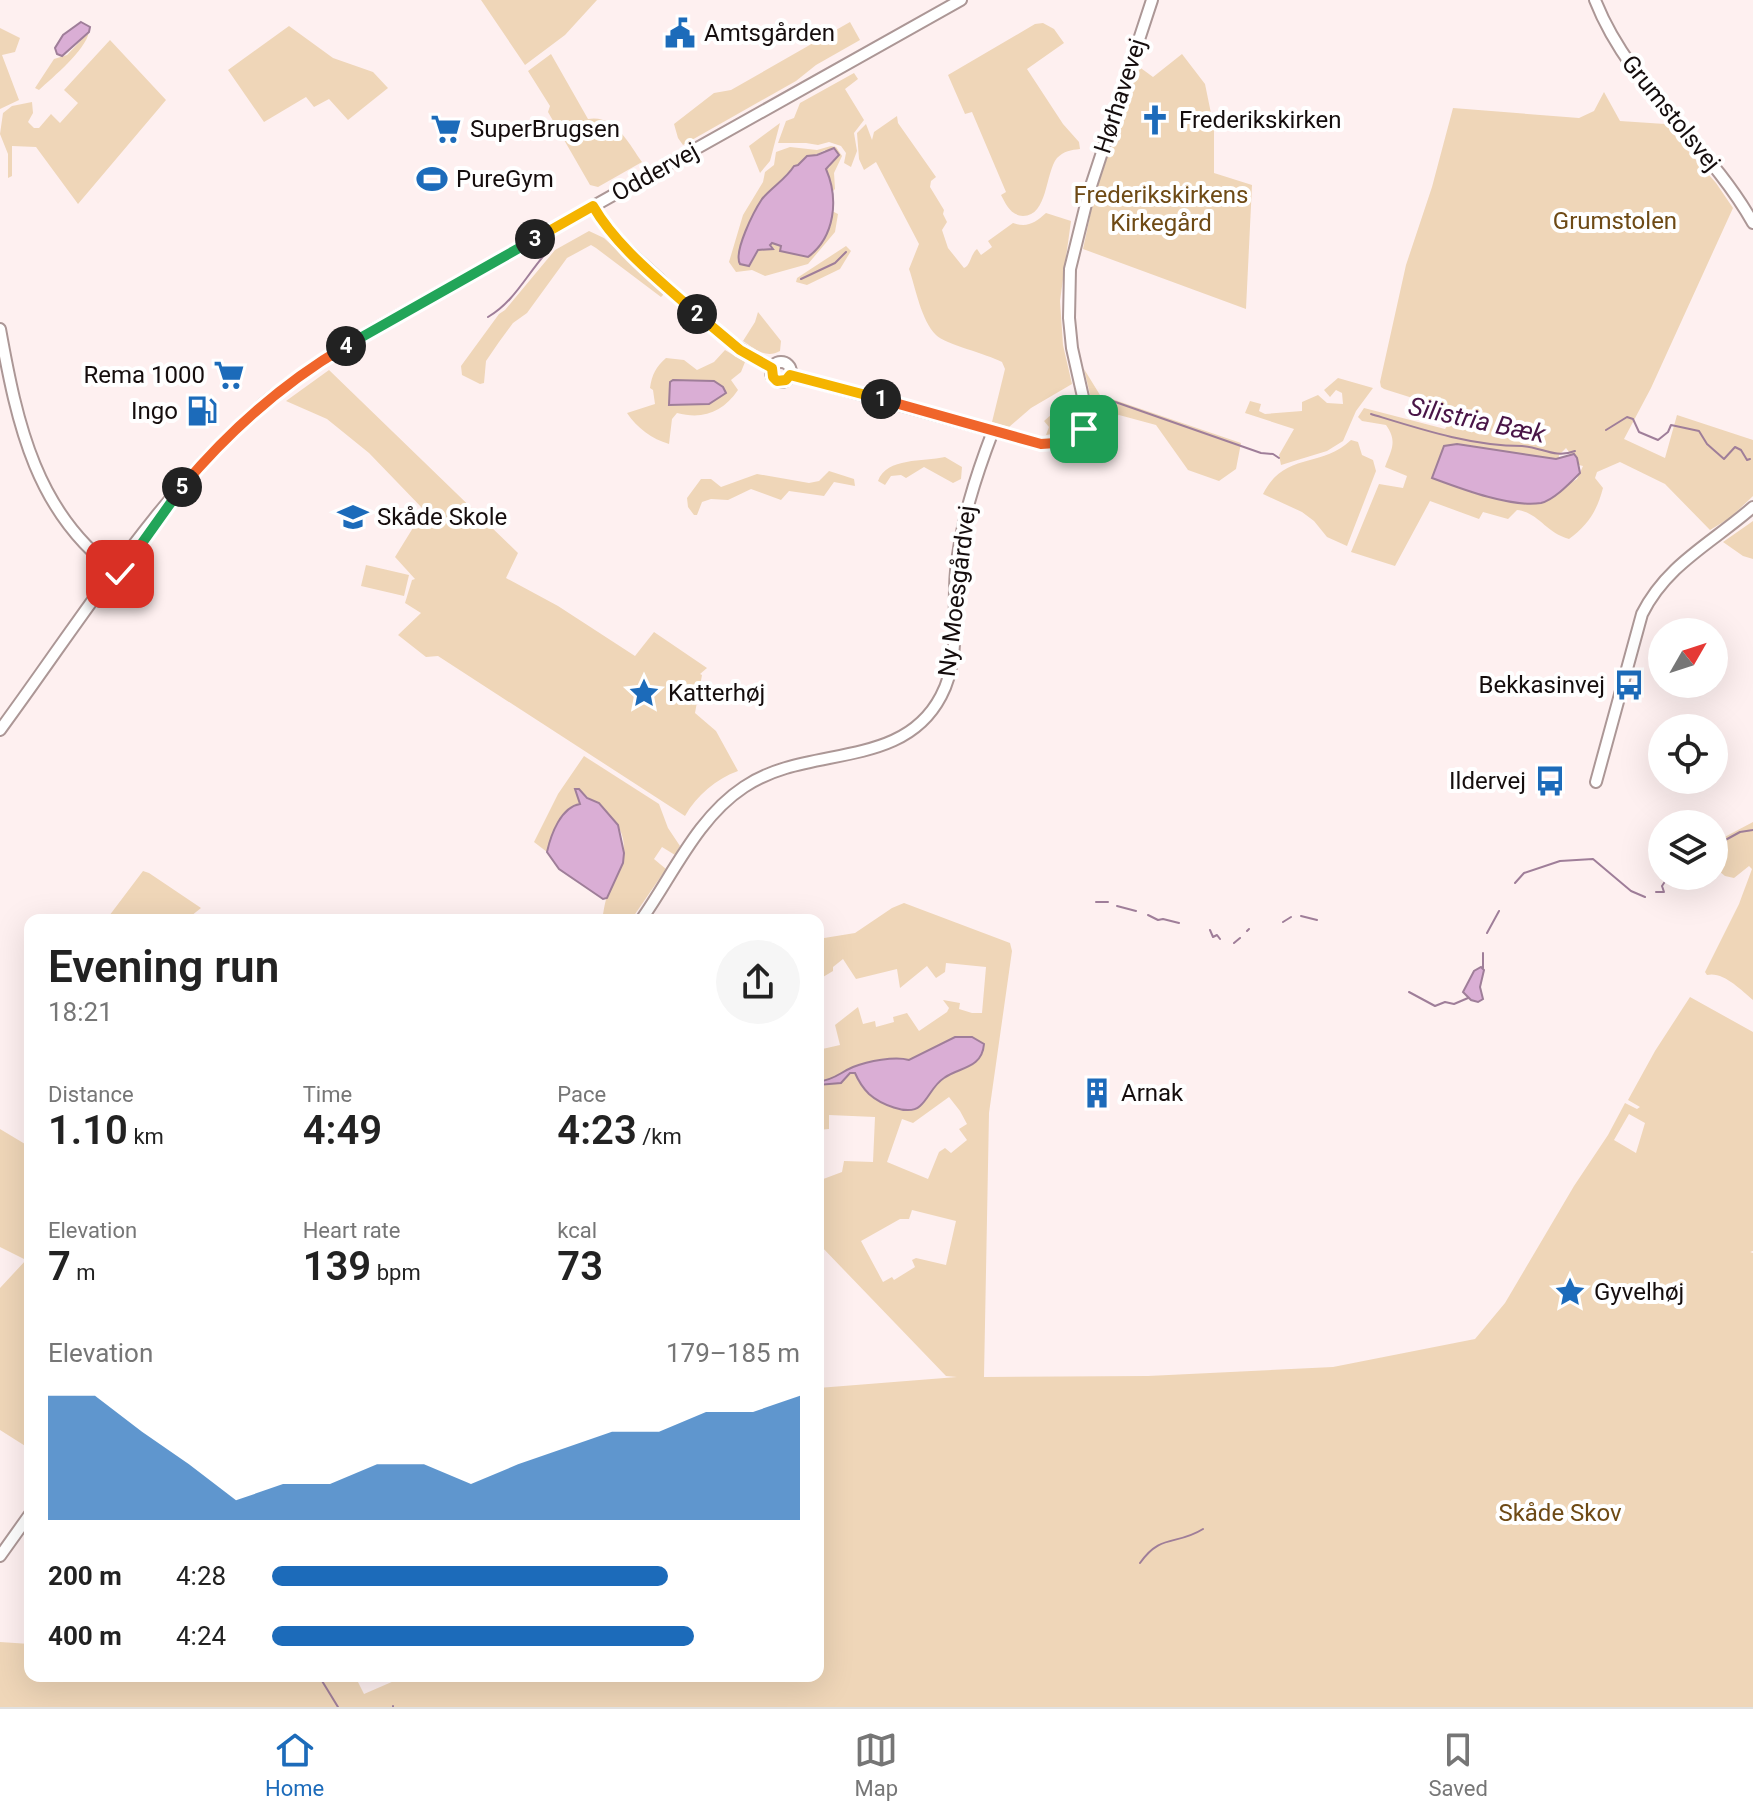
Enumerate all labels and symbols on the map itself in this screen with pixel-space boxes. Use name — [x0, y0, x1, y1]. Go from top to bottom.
public building icon: Amtsgården — [663, 16, 697, 50]
place label: Amtsgården — [704, 19, 835, 47]
street label: Hørhavevej — [1088, 35, 1152, 157]
street label: Grumstolsvej — [1616, 50, 1726, 176]
church icon: Frederikskirken — [1138, 103, 1172, 137]
place label: Frederikskirken — [1179, 106, 1341, 134]
supermarket icon: SuperBrugsen — [429, 112, 463, 146]
place label: SuperBrugsen — [470, 115, 620, 143]
street label: Oddervej — [607, 137, 703, 207]
sports icon: PureGym — [415, 162, 449, 196]
place label: PureGym — [456, 165, 554, 193]
park label: Frederikskirkens Kirkegård — [1074, 181, 1248, 237]
park label: Grumstolen — [1553, 207, 1677, 235]
pin: 3 — [515, 219, 555, 259]
pin: 2 — [677, 294, 717, 334]
pin: 4 — [326, 326, 366, 366]
supermarket icon: Rema 1000 — [212, 358, 246, 392]
place label: Rema 1000 — [83, 361, 205, 389]
pin: 1 — [861, 379, 901, 419]
water label: Silistria Bæk — [1406, 391, 1549, 449]
fuel station icon: Ingo — [185, 394, 219, 428]
pin — [1050, 395, 1118, 463]
place label: Ingo — [131, 397, 178, 425]
pin: 5 — [162, 467, 202, 507]
school or university icon: Skåde Skole — [336, 500, 370, 534]
place label: Skåde Skole — [377, 503, 507, 531]
street label: Ny Moesgårdvej — [933, 504, 981, 678]
pin — [86, 540, 154, 608]
north arrow — [1648, 618, 1728, 698]
bus stop icon: Bekkasinvej — [1612, 668, 1646, 702]
place label: Bekkasinvej — [1479, 671, 1605, 699]
place icon: Katterhøj — [627, 676, 661, 710]
place label: Katterhøj — [668, 679, 765, 707]
bus stop icon: Ildervej — [1533, 764, 1567, 798]
place label: Ildervej — [1449, 767, 1526, 795]
building icon: Arnak — [1080, 1076, 1114, 1110]
place label: Arnak — [1121, 1079, 1184, 1107]
place icon: Gyvelhøj — [1553, 1275, 1587, 1309]
place label: Gyvelhøj — [1594, 1278, 1684, 1306]
park label: Skåde Skov — [1498, 1499, 1622, 1527]

